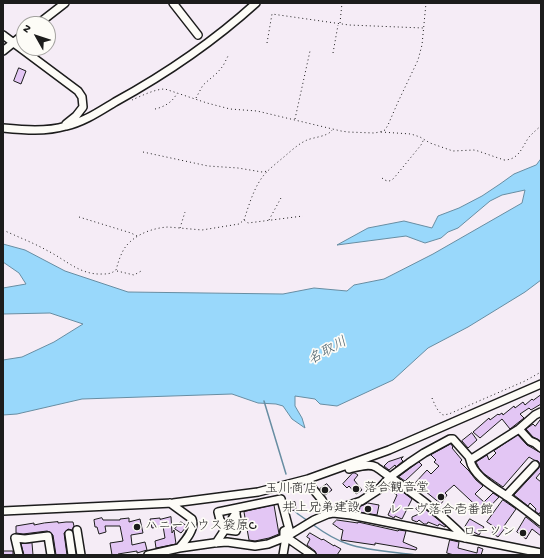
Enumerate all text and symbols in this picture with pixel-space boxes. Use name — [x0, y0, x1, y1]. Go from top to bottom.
north arrow — [16, 16, 56, 56]
text: N — [21, 23, 34, 36]
water label: 名取川 — [306, 334, 350, 370]
place label: 落合観音堂 — [364, 481, 429, 497]
place label: 玉川商店 — [265, 482, 317, 498]
marker: 落合観音堂 — [351, 484, 361, 494]
marker: 玉川商店 — [320, 485, 330, 495]
marker: レーヴ落合壱番館 — [436, 492, 446, 502]
place label: 井上兄弟建設 — [282, 501, 360, 517]
place label: レーヴ落合壱番館 — [389, 503, 493, 519]
marker: 井上兄弟建設 — [363, 504, 373, 514]
place label: ハニーハウス袋原C — [145, 519, 256, 535]
marker: ハニーハウス袋原C — [132, 522, 142, 532]
place label: ローソン — [463, 525, 515, 541]
marker: ローソン — [518, 528, 528, 538]

